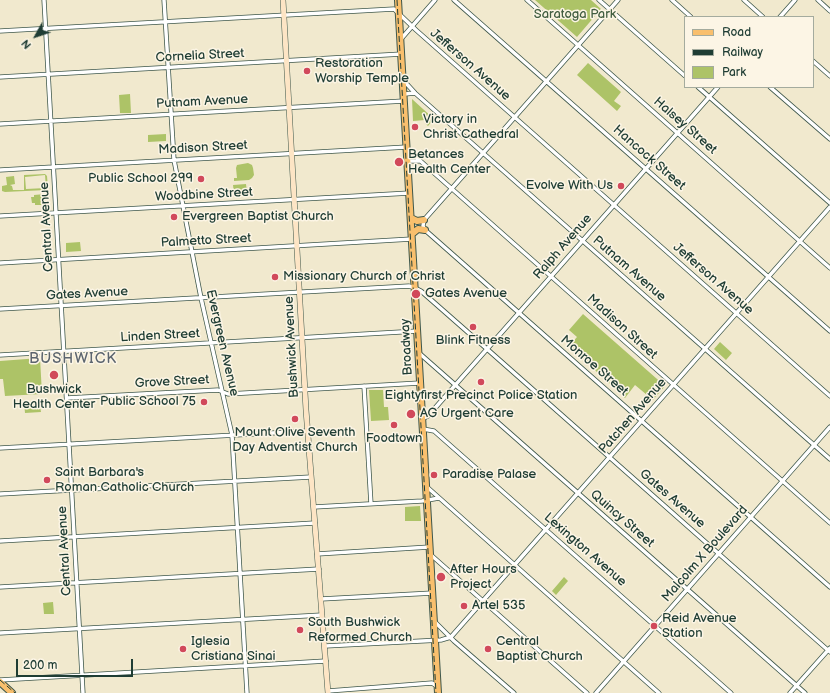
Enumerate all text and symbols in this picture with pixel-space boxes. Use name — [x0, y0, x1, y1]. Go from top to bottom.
park label: Saratoga Park — [534, 7, 616, 23]
north arrow — [16, 16, 56, 56]
legend — [684, 16, 814, 88]
text: Road — [722, 25, 751, 40]
street label: Jefferson Avenue — [427, 26, 513, 104]
text: N — [19, 37, 34, 51]
text: Railway — [722, 45, 763, 60]
street label: Cornelia Street — [155, 46, 245, 66]
place label: Restoration Worship Temple — [315, 56, 409, 87]
text: Park — [722, 65, 746, 80]
marker: Restoration Worship Temple — [302, 66, 312, 76]
street label: Putnam Avenue — [156, 92, 248, 112]
street label: Halsey Street — [650, 94, 720, 158]
place label: Victory in Christ Cathedral — [423, 112, 519, 143]
marker: Victory in Christ Cathedral — [410, 122, 420, 132]
street label: Hancock Street — [610, 122, 688, 194]
street label: Madison Street — [158, 138, 248, 158]
place label: Betances Health Center — [408, 147, 490, 178]
marker: Betances Health Center — [393, 156, 405, 168]
place label: Public School 299 — [88, 171, 193, 187]
marker: Public School 299 — [196, 174, 206, 184]
place label: Evolve With Us — [526, 178, 613, 194]
marker: Evolve With Us — [616, 181, 626, 191]
street label: Central Avenue — [37, 182, 57, 272]
street label: Woodbine Street — [155, 185, 253, 205]
place label: Evergreen Baptist Church — [182, 209, 334, 225]
street label: Ralph Avenue — [530, 211, 596, 283]
marker: Evergreen Baptist Church — [169, 212, 179, 222]
street label: Palmetto Street — [160, 231, 252, 251]
street label: Putnam Avenue — [589, 233, 669, 305]
street label: Jefferson Avenue — [670, 240, 756, 318]
place label: Missionary Church of Christ — [283, 269, 445, 285]
marker: Missionary Church of Christ — [270, 272, 280, 282]
street label: Gates Avenue — [46, 284, 128, 304]
place label: Gates Avenue — [425, 286, 507, 302]
street label: Evergreen Avenue — [202, 288, 242, 398]
marker: Gates Avenue — [410, 288, 422, 300]
street label: Madison Street — [584, 291, 660, 363]
street label: Bushwick Avenue — [282, 296, 302, 398]
street label: Broadway — [398, 318, 416, 376]
marker: Blink Fitness — [468, 322, 478, 332]
street label: Linden Street — [120, 326, 200, 346]
street label: Monroe Street — [557, 332, 631, 400]
place label: Blink Fitness — [436, 333, 510, 349]
district label: BUSHWICK — [29, 350, 117, 368]
marker: Bushwick Health Center — [48, 369, 60, 381]
street label: Grove Street — [134, 372, 210, 392]
street label: Patchen Avenue — [596, 375, 670, 457]
marker: Eightyfirst Precinct Police Station — [476, 377, 486, 387]
place label: Bushwick Health Center — [13, 382, 95, 413]
place label: Eightyfirst Precinct Police Station — [385, 388, 577, 404]
place label: Public School 75 — [100, 394, 196, 410]
marker: Public School 75 — [199, 397, 209, 407]
place label: AG Urgent Care — [420, 406, 514, 422]
marker: AG Urgent Care — [405, 408, 417, 420]
marker: Mount Olive Seventh Day Adventist Church — [290, 414, 300, 424]
marker: Foodtown — [389, 420, 399, 430]
place label: Mount Olive Seventh Day Adventist Church — [232, 425, 358, 456]
place label: Foodtown — [366, 431, 422, 447]
place label: Saint Barbara's Roman Catholic Church — [55, 465, 194, 496]
street label: Gates Avenue — [636, 466, 708, 532]
place label: Paradise Palase — [442, 467, 536, 483]
marker: Paradise Palase — [429, 470, 439, 480]
marker: Saint Barbara's Roman Catholic Church — [42, 475, 52, 485]
street label: Quincy Street — [587, 487, 657, 551]
street label: Malcolm X Boulevard — [659, 503, 751, 605]
street label: Central Avenue — [55, 506, 75, 596]
street label: Lexington Avenue — [541, 510, 629, 590]
place label: After Hours Project — [450, 562, 517, 593]
marker: After Hours Project — [435, 571, 447, 583]
place label: Artel 535 — [472, 598, 525, 614]
marker: Artel 535 — [459, 601, 469, 611]
place label: Reid Avenue Station — [662, 611, 737, 642]
place label: South Bushwick Reformed Church — [308, 615, 412, 646]
marker: Reid Avenue Station — [649, 621, 659, 631]
marker: South Bushwick Reformed Church — [295, 625, 305, 635]
place label: Iglesia Cristiana Sinai — [191, 634, 276, 665]
place label: Central Baptist Church — [496, 634, 583, 665]
marker: Iglesia Cristiana Sinai — [178, 644, 188, 654]
marker: Central Baptist Church — [483, 644, 493, 654]
scale bar — [18, 651, 135, 677]
text: 200 m — [23, 658, 57, 673]

